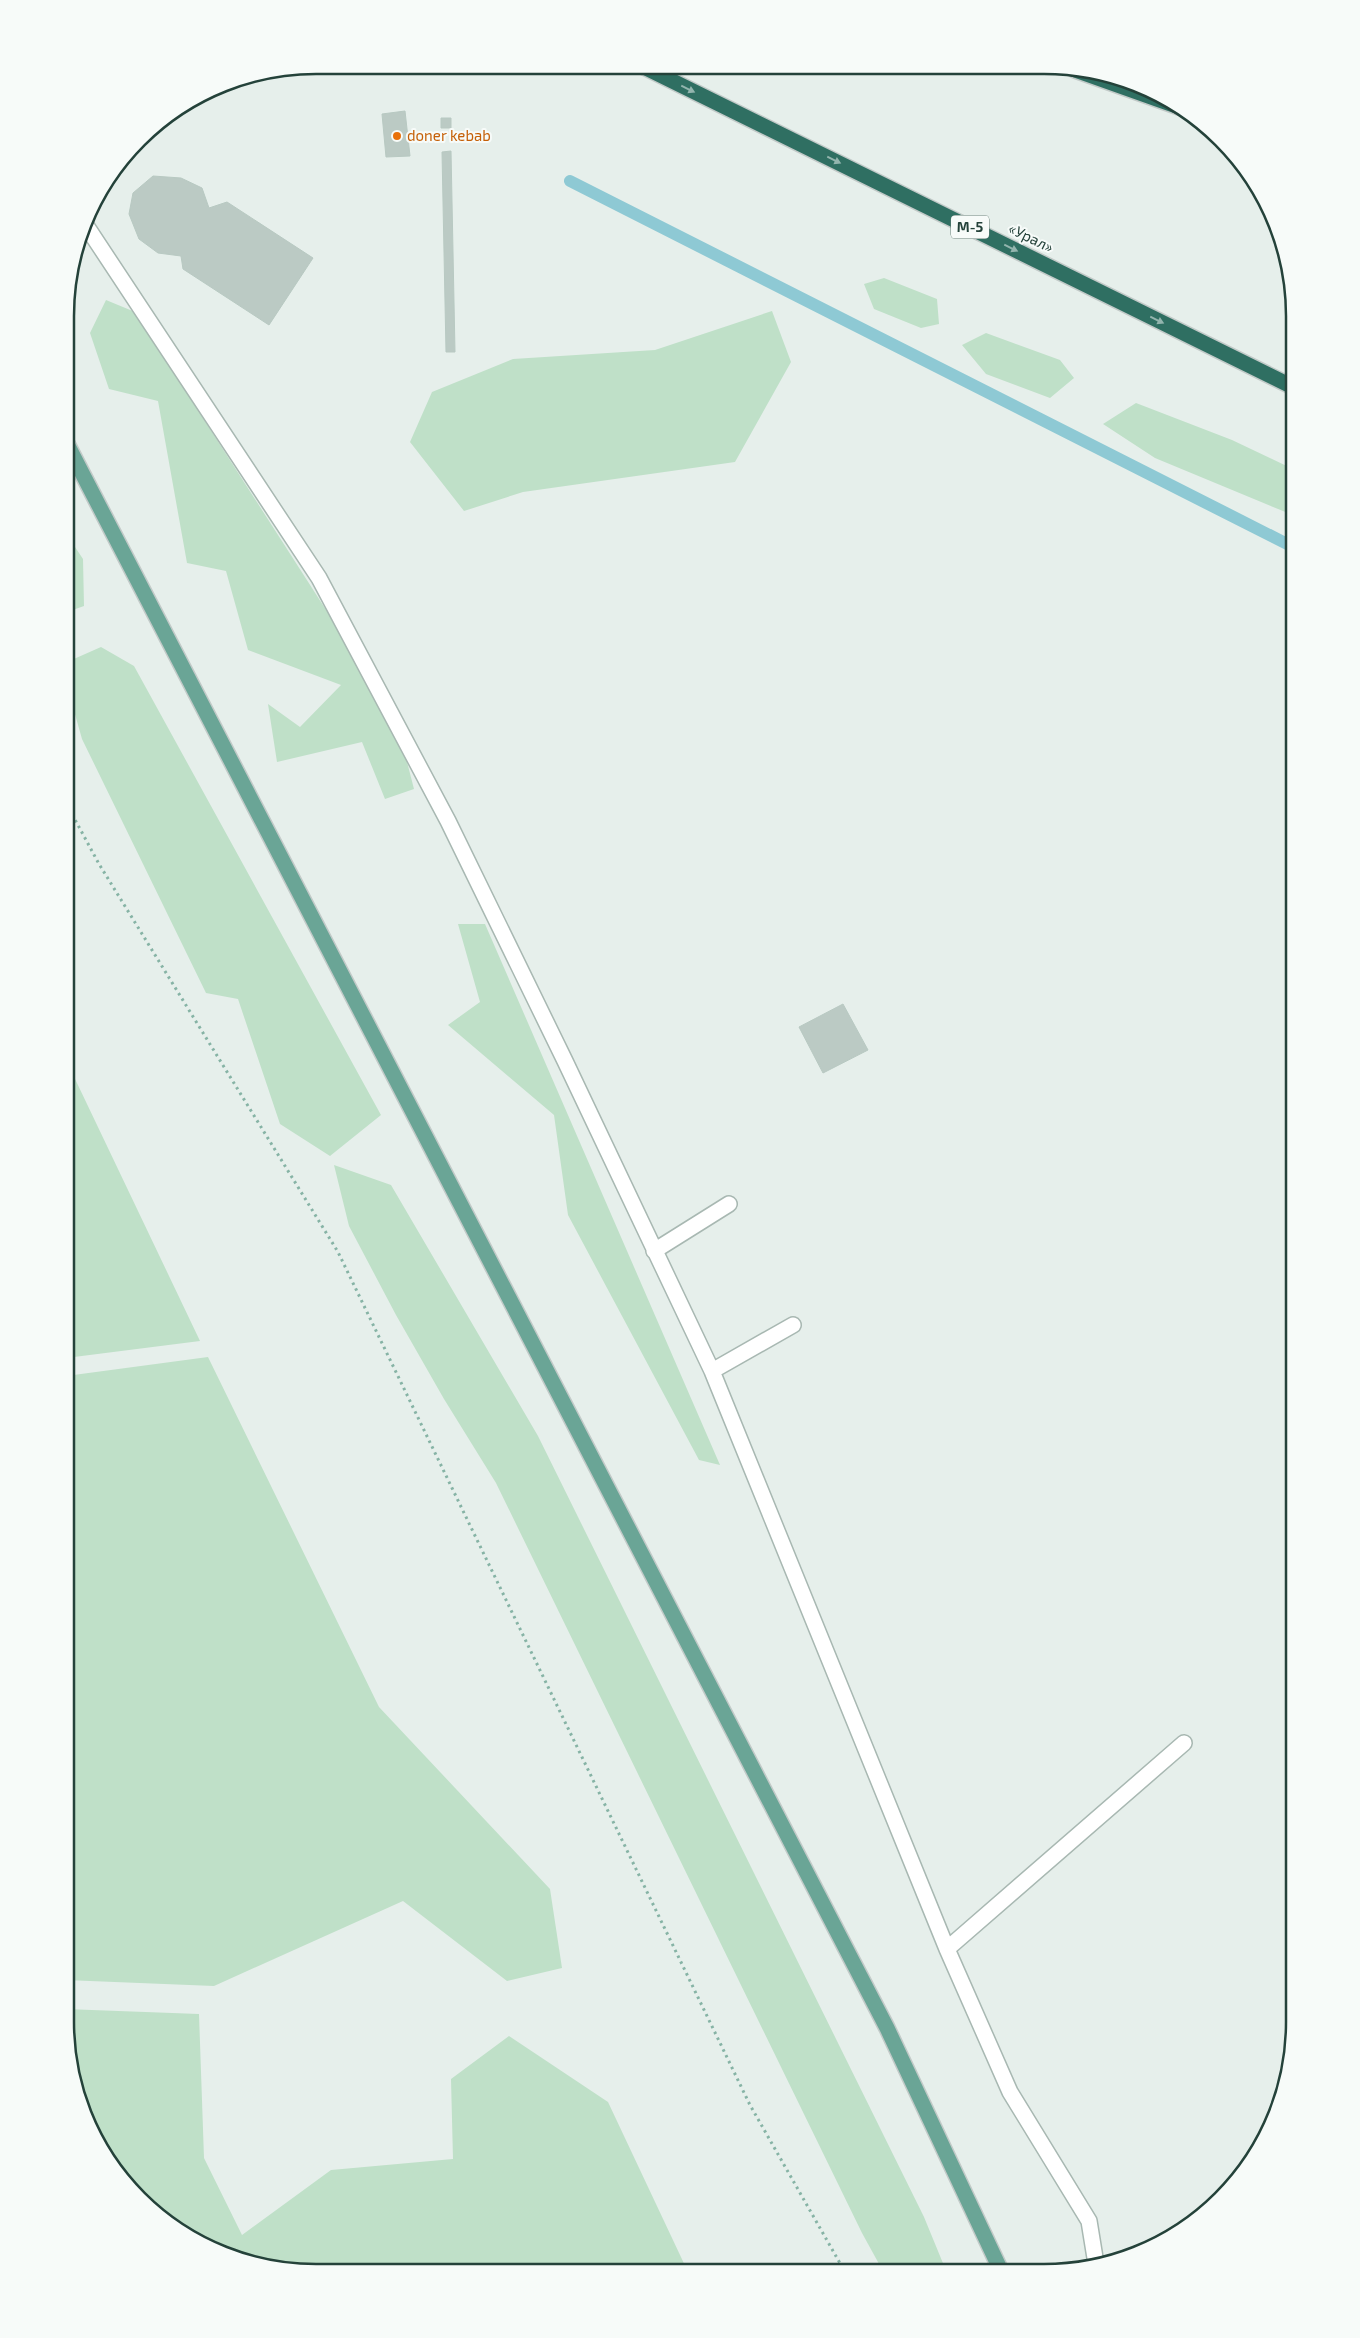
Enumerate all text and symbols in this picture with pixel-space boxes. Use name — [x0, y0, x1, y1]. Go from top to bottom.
one-way arrow — [681, 85, 695, 93]
place label: doner kebab — [407, 126, 491, 144]
marker: doner kebab — [391, 130, 403, 142]
one-way arrow — [827, 157, 841, 165]
road number: М-5 — [951, 216, 989, 238]
street label: «Урал» — [1006, 218, 1057, 256]
one-way arrow — [1004, 244, 1018, 252]
one-way arrow — [1149, 316, 1164, 324]

